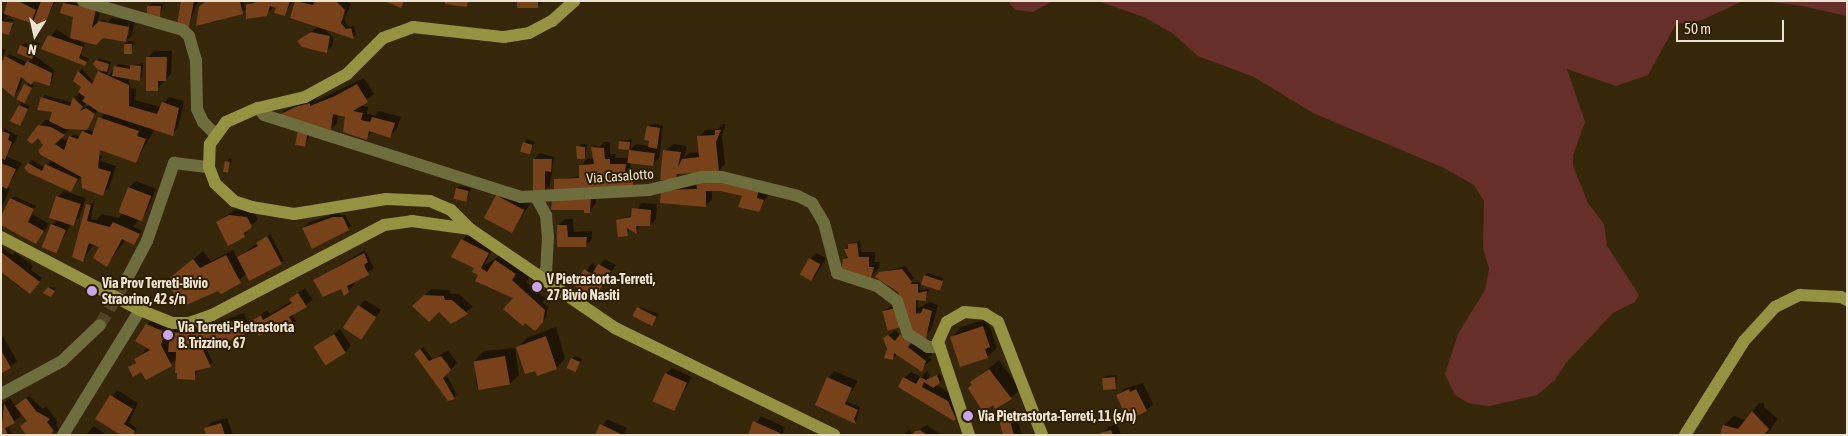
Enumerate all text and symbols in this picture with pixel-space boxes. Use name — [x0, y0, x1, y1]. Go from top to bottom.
north arrow — [10, 10, 60, 60]
scale bar — [1678, 10, 1786, 42]
text: 50 m — [1684, 20, 1711, 37]
text: N — [27, 41, 38, 58]
street label: Via Casalotto — [586, 165, 654, 187]
place label: V Pietrastorta-Terreti, 27 Bivio Nasiti — [547, 271, 655, 304]
place label: Via Prov Terreti-Bivio Straorino, 42 s/n — [102, 275, 208, 308]
marker: V Pietrastorta-Terreti, 27 Bivio Nasiti — [531, 281, 543, 293]
marker: Via Prov Terreti-Bivio Straorino, 42 s/n — [86, 285, 98, 297]
place label: Via Terreti-Pietrastorta B. Trizzino, 67 — [178, 319, 294, 352]
marker: Via Terreti-Pietrastorta B. Trizzino, 67 — [162, 329, 174, 341]
place label: Via Pietrastorta-Terreti, 11 (s/n) — [978, 408, 1136, 424]
marker: Via Pietrastorta-Terreti, 11 (s/n) — [962, 410, 974, 422]

